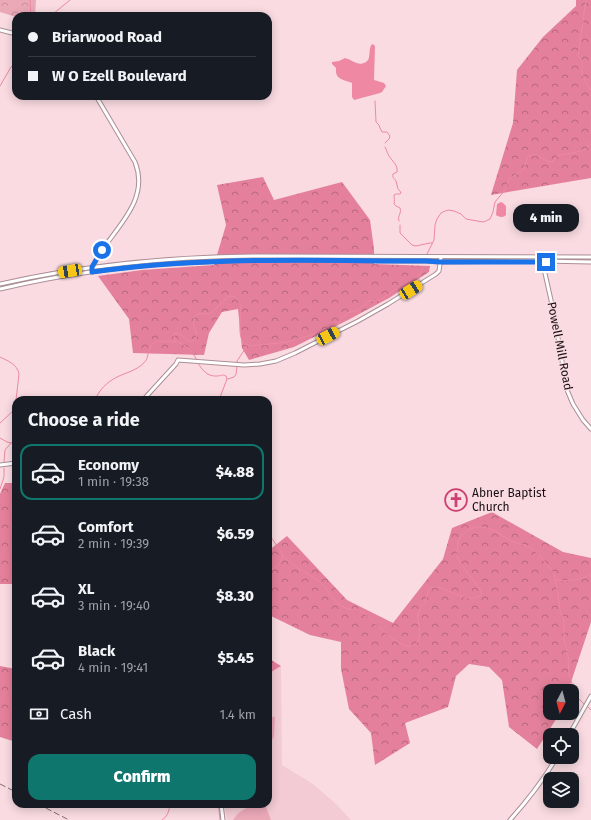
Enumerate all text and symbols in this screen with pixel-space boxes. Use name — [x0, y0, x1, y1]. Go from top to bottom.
text: Briarwood Road — [52, 28, 162, 46]
text: W O Ezell Boulevard — [52, 67, 187, 85]
callout: 4 min — [513, 204, 579, 232]
text: 4 min — [530, 210, 562, 225]
route start — [93, 241, 111, 259]
route end — [537, 253, 555, 271]
car — [57, 263, 83, 279]
car — [398, 279, 424, 301]
street label: Powell Mill Road — [545, 301, 575, 391]
car — [315, 325, 341, 347]
text: Choose a ride — [28, 409, 140, 431]
icon: car — [30, 454, 66, 490]
text: Economy — [78, 456, 139, 474]
text: $4.88 — [216, 463, 254, 481]
text: 1 min · 19:38 — [78, 474, 149, 489]
place label: Abner Baptist Church — [472, 486, 547, 514]
church icon: Abner Baptist Church — [443, 487, 469, 513]
icon: car — [30, 516, 66, 552]
text: Comfort — [78, 518, 134, 536]
text: $6.59 — [217, 525, 254, 543]
text: 2 min · 19:39 — [78, 536, 149, 551]
icon: car — [30, 578, 66, 614]
text: XL — [78, 580, 94, 598]
text: $8.30 — [216, 587, 254, 605]
text: 3 min · 19:40 — [78, 598, 150, 613]
icon: car — [30, 640, 66, 676]
text: Black — [78, 642, 115, 660]
text: $5.45 — [217, 649, 254, 667]
text: 4 min · 19:41 — [78, 660, 148, 675]
north arrow — [543, 684, 579, 720]
map controls — [543, 684, 579, 808]
icon: cash — [28, 703, 50, 725]
text: Cash — [60, 705, 92, 723]
text: 1.4 km — [220, 707, 256, 722]
button: locate — [543, 728, 579, 764]
button: Confirm — [28, 754, 256, 800]
button: layers — [543, 772, 579, 808]

